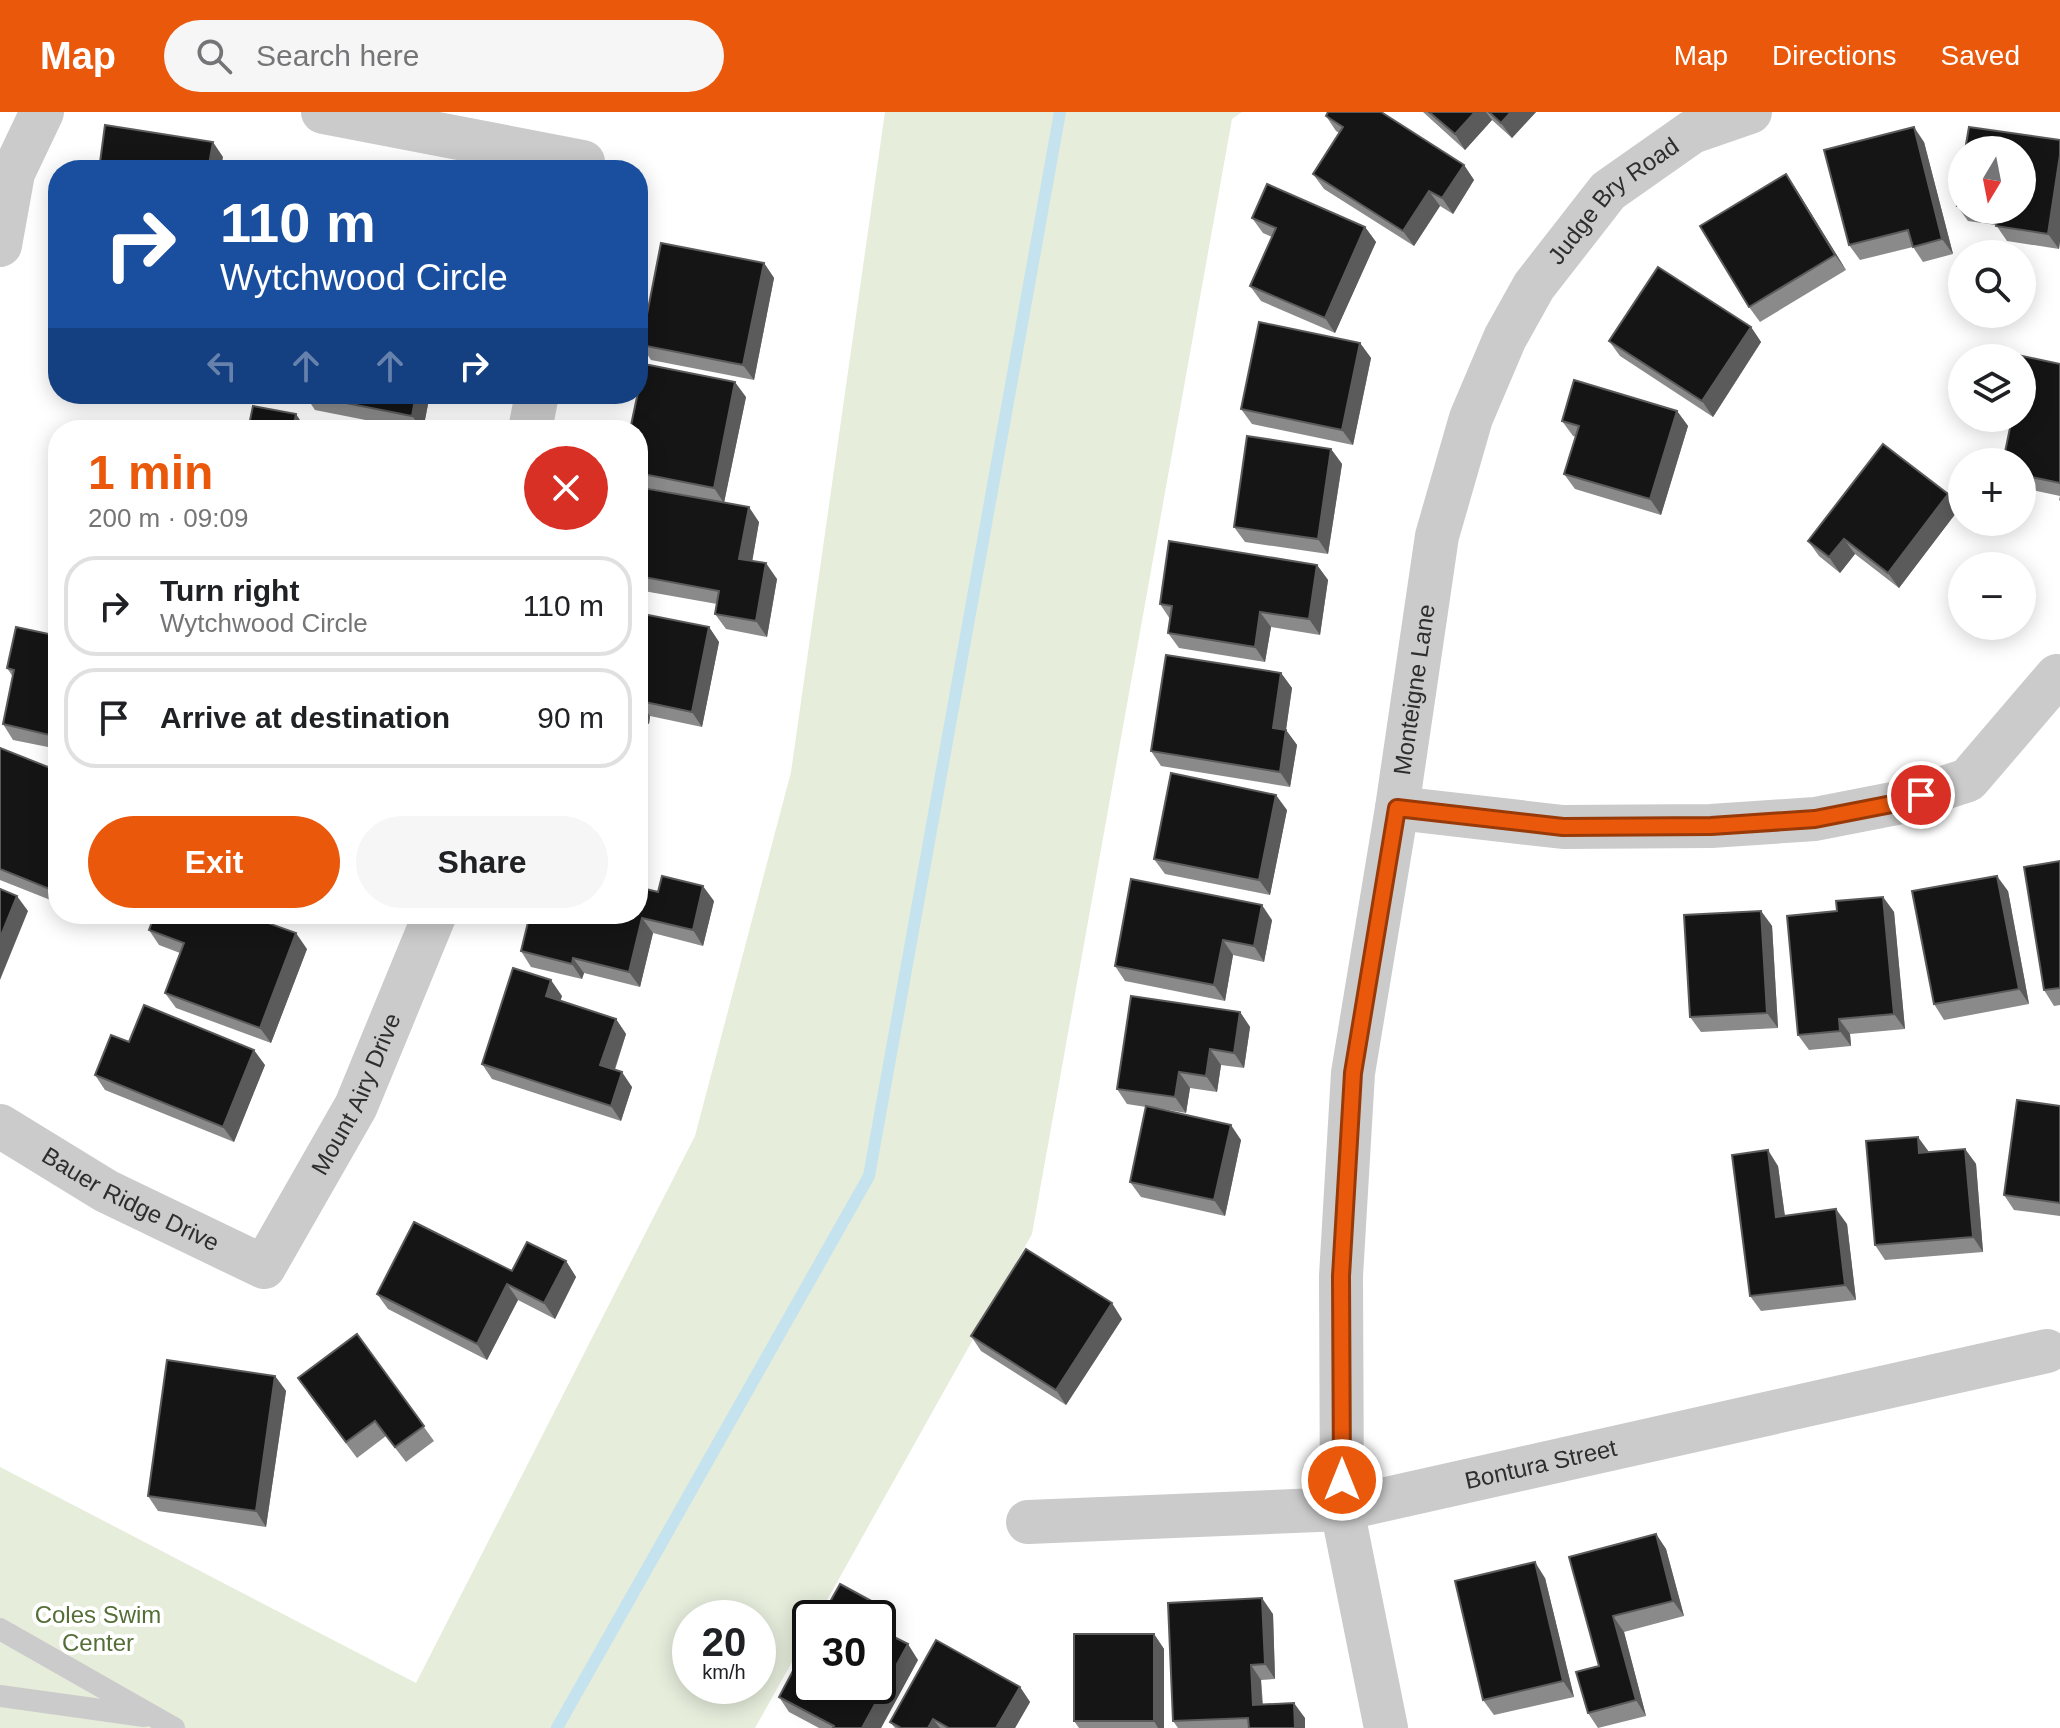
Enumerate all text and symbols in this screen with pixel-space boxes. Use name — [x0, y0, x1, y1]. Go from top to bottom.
search box — [164, 20, 724, 92]
icon: search — [192, 34, 236, 78]
text: Map — [40, 35, 116, 77]
text: Search here — [256, 39, 419, 72]
text: Map — [1674, 40, 1728, 71]
text: Directions — [1772, 40, 1897, 71]
text: Saved — [1941, 40, 2020, 71]
street label: Judge Bry Road — [1542, 132, 1684, 269]
north arrow — [1948, 136, 2036, 224]
map controls — [1948, 136, 2036, 640]
text: 110 m — [220, 191, 376, 254]
icon: right — [88, 192, 192, 296]
button: search — [1948, 240, 2036, 328]
text: Wytchwood Circle — [220, 257, 508, 298]
icon: left — [200, 344, 244, 388]
icon: ahead — [284, 344, 328, 388]
icon: ahead — [368, 344, 412, 388]
icon: right — [452, 344, 496, 388]
button: layers — [1948, 344, 2036, 432]
text: 1 min — [88, 446, 213, 499]
button: close — [524, 446, 608, 530]
button: + — [1948, 448, 2036, 536]
text: 200 m · 09:09 — [88, 503, 248, 533]
button: − — [1948, 552, 2036, 640]
text: Turn right — [160, 574, 299, 607]
icon: right — [92, 584, 136, 628]
text: 110 m — [523, 589, 604, 622]
street label: Monteigne Lane — [1388, 602, 1440, 777]
text: Wytchwood Circle — [160, 608, 368, 638]
icon: arrive — [92, 696, 136, 740]
text: Arrive at destination — [160, 701, 450, 734]
text: 90 m — [537, 701, 604, 734]
pin — [1887, 761, 1955, 829]
icon: arrive — [1899, 773, 1943, 817]
button: Exit — [88, 816, 340, 908]
button: Share — [356, 816, 608, 908]
street label: Mount Airy Drive — [306, 1009, 406, 1179]
street label: Bauer Ridge Drive — [37, 1141, 224, 1256]
street label: Bontura Street — [1462, 1434, 1620, 1494]
position arrow — [1300, 1438, 1384, 1522]
speed limit sign: 30 — [792, 1600, 896, 1704]
park label: Coles Swim Center — [35, 1601, 161, 1656]
text: 20 — [702, 1620, 746, 1664]
text: km/h — [702, 1661, 746, 1683]

